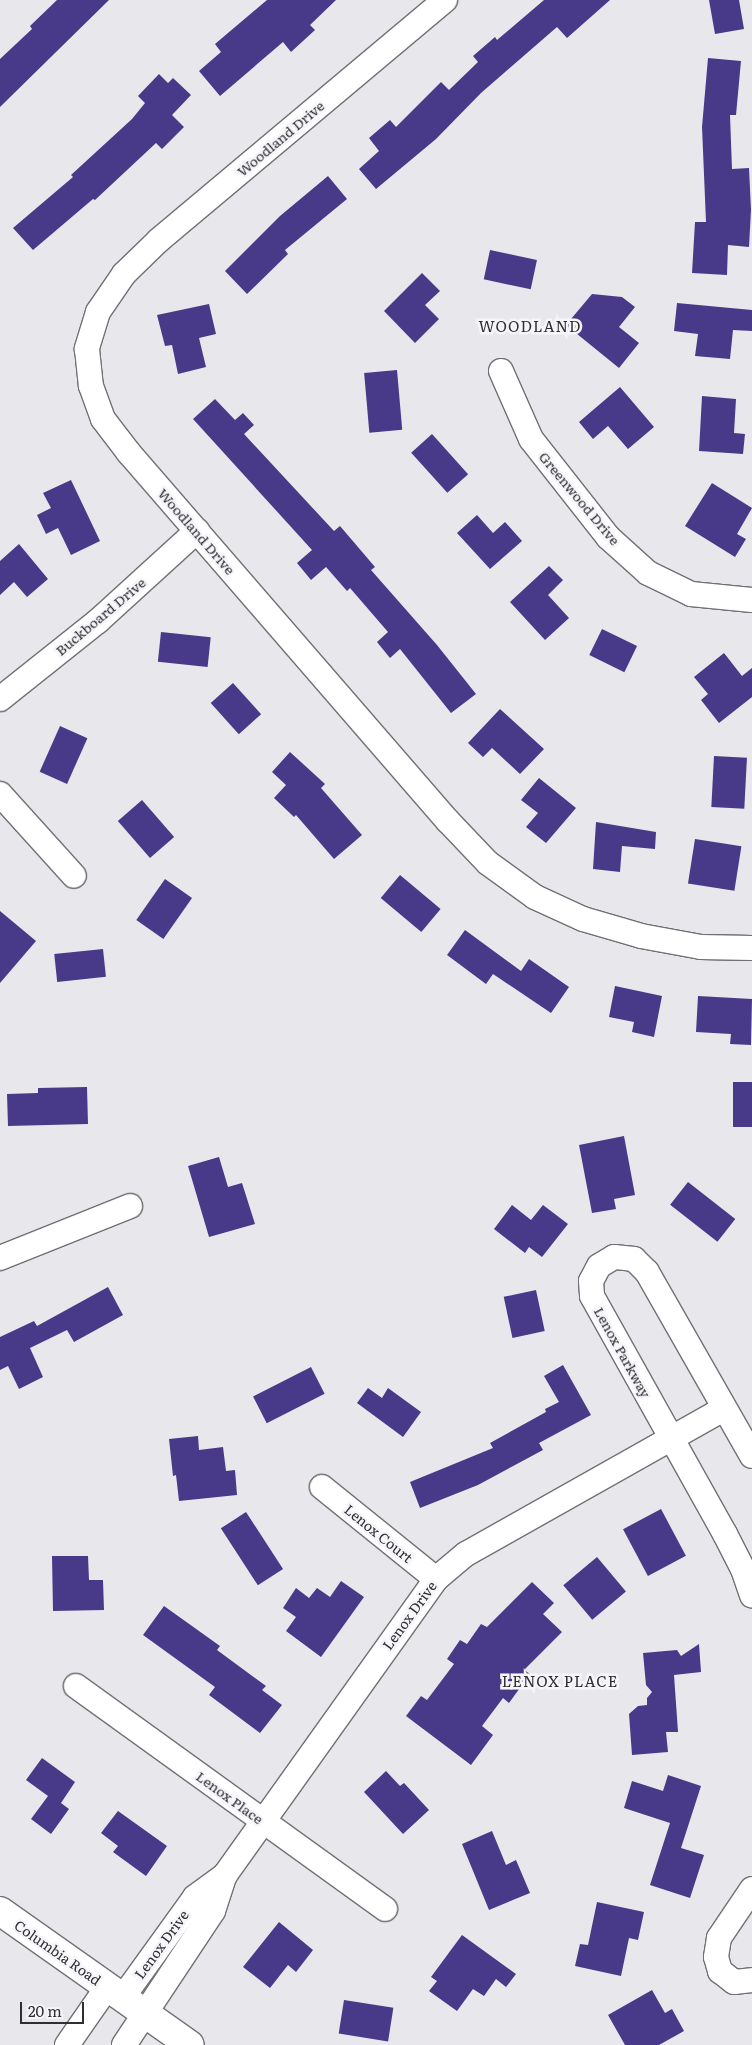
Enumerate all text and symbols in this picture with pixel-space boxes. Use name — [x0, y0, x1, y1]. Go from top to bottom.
street label: Woodland Drive — [233, 97, 327, 179]
district label: WOODLAND — [478, 317, 582, 335]
street label: Greenwood Drive — [536, 448, 624, 548]
street label: Woodland Drive — [155, 485, 239, 577]
street label: Buckboard Drive — [52, 573, 148, 659]
street label: Lenox Parkway — [591, 1304, 655, 1400]
street label: Lenox Court — [341, 1500, 417, 1566]
street label: Lenox Drive — [378, 1577, 440, 1653]
district label: LENOX PLACE — [500, 1672, 620, 1690]
street label: Lenox Place — [193, 1767, 267, 1827]
street label: Lenox Drive — [130, 1906, 192, 1982]
street label: Columbia Road — [12, 1916, 104, 1988]
scale bar — [22, 1992, 86, 2024]
text: 20 m — [28, 1999, 62, 2022]

